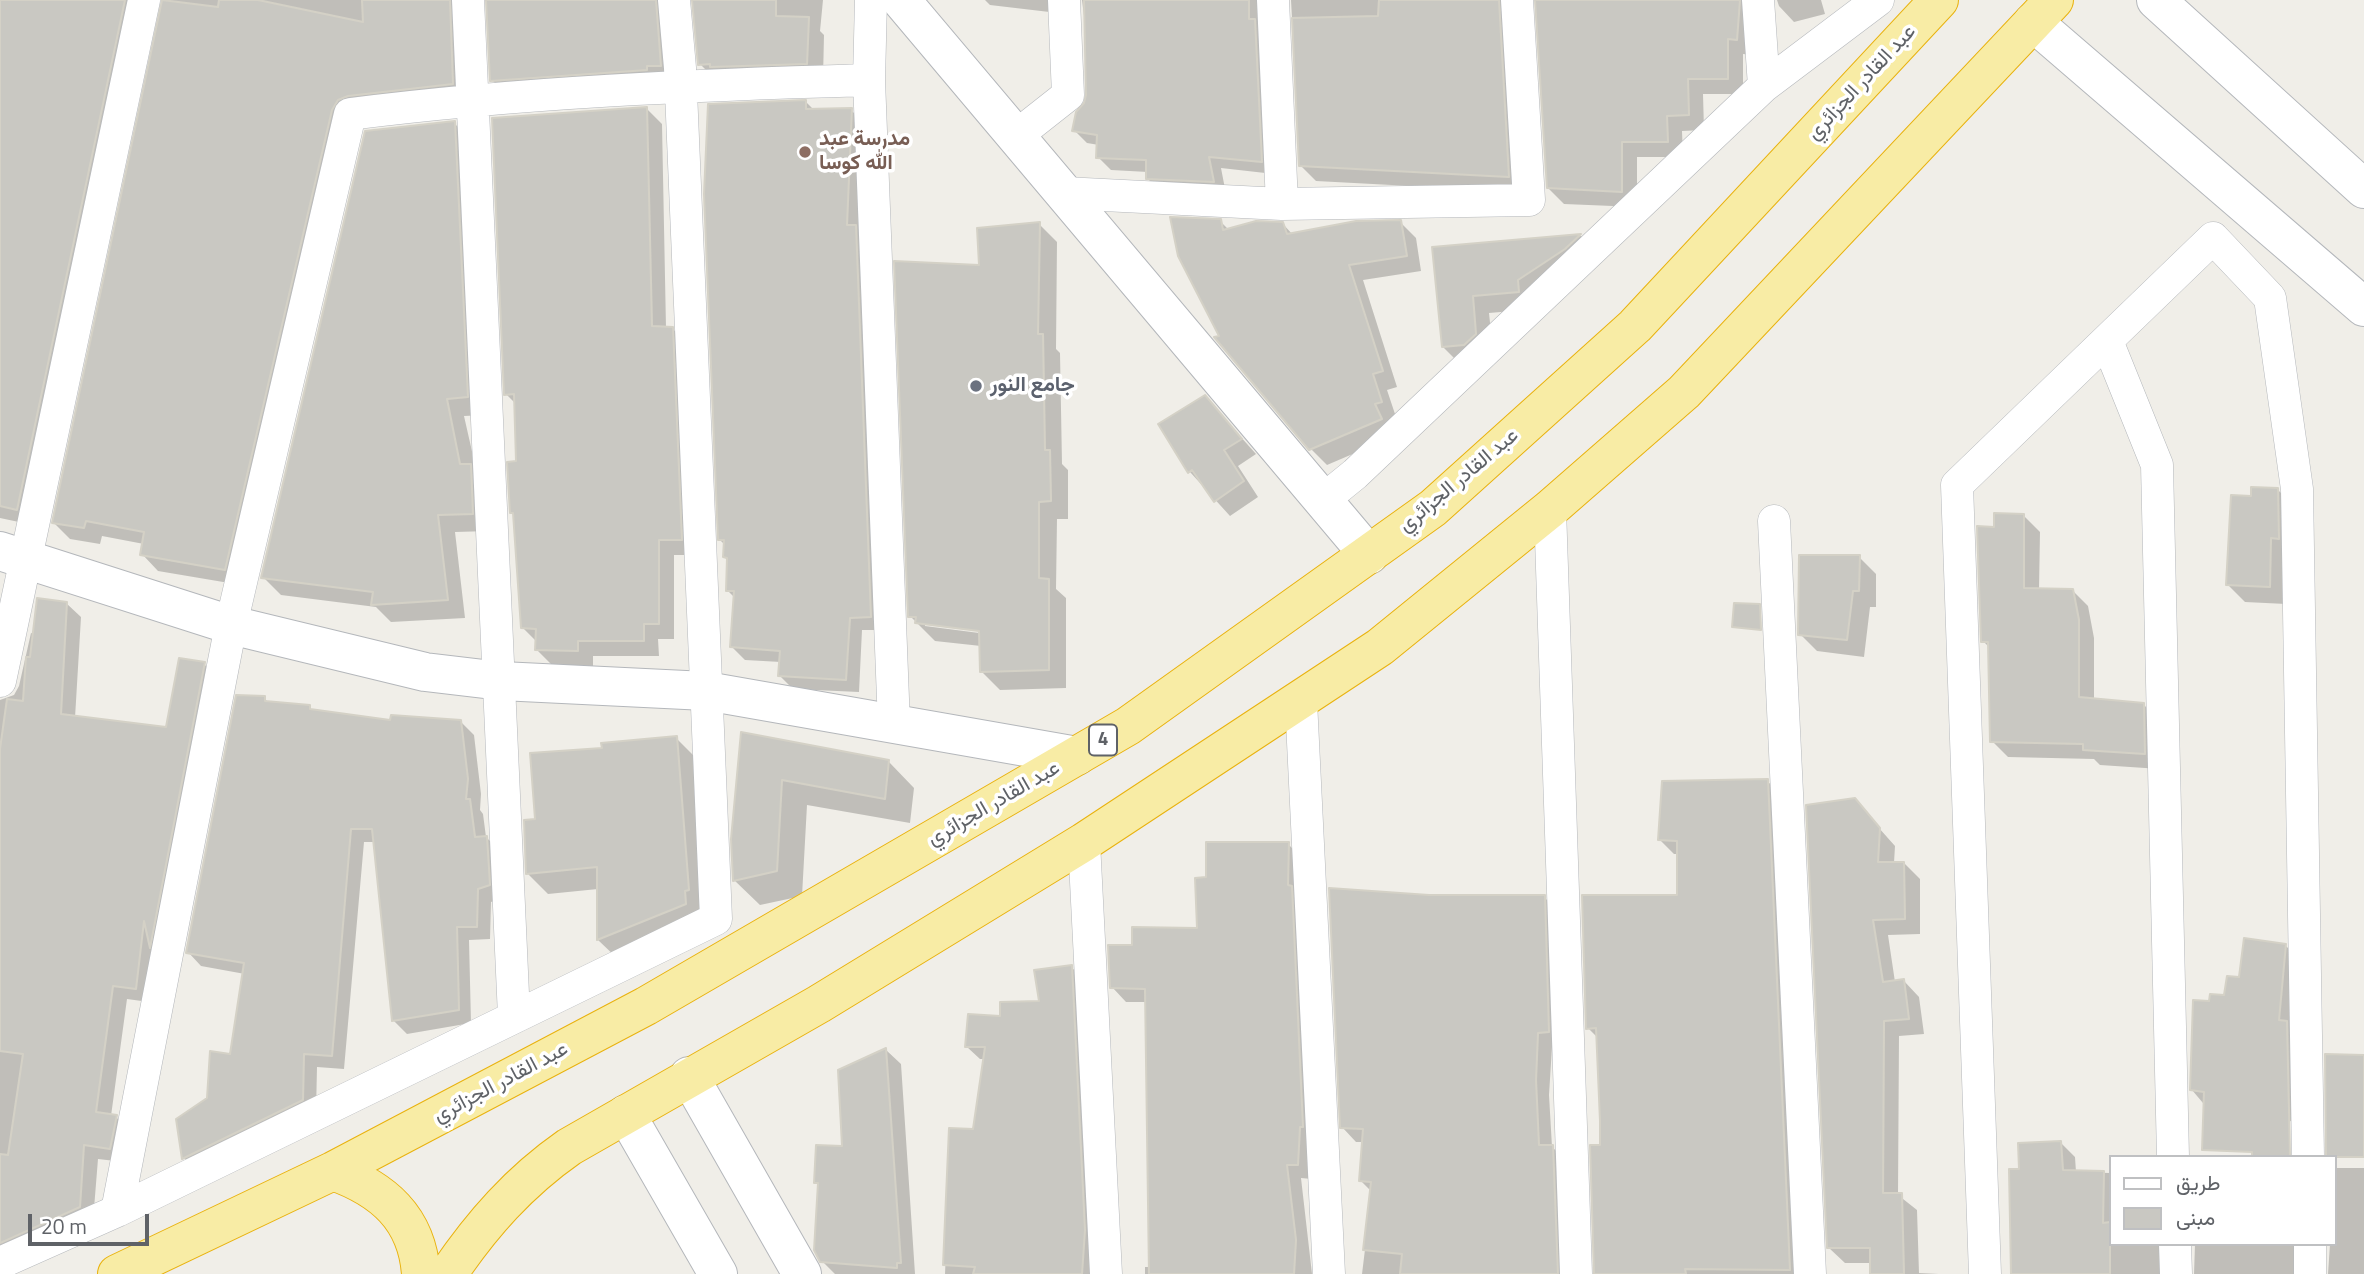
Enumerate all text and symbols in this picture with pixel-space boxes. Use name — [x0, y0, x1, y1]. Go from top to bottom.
street label: عبد القادر الجزائري — [1802, 20, 1922, 146]
place label: مدرسة عبد الله كوسا — [819, 127, 910, 177]
marker: مدرسة عبد الله كوسا — [797, 144, 813, 160]
place label: جامع النور — [990, 373, 1075, 399]
marker: جامع النور — [968, 378, 984, 394]
street label: عبد القادر الجزائري — [1394, 423, 1524, 539]
road number: 4 — [1089, 724, 1117, 755]
street label: عبد القادر الجزائري — [923, 756, 1065, 852]
street label: عبد القادر الجزائري — [429, 1037, 573, 1129]
legend — [2108, 1155, 2336, 1246]
text: طريق — [2176, 1166, 2221, 1198]
scale bar — [32, 1200, 152, 1244]
text: مبنى — [2176, 1201, 2215, 1233]
text: 20 m — [41, 1210, 87, 1242]

